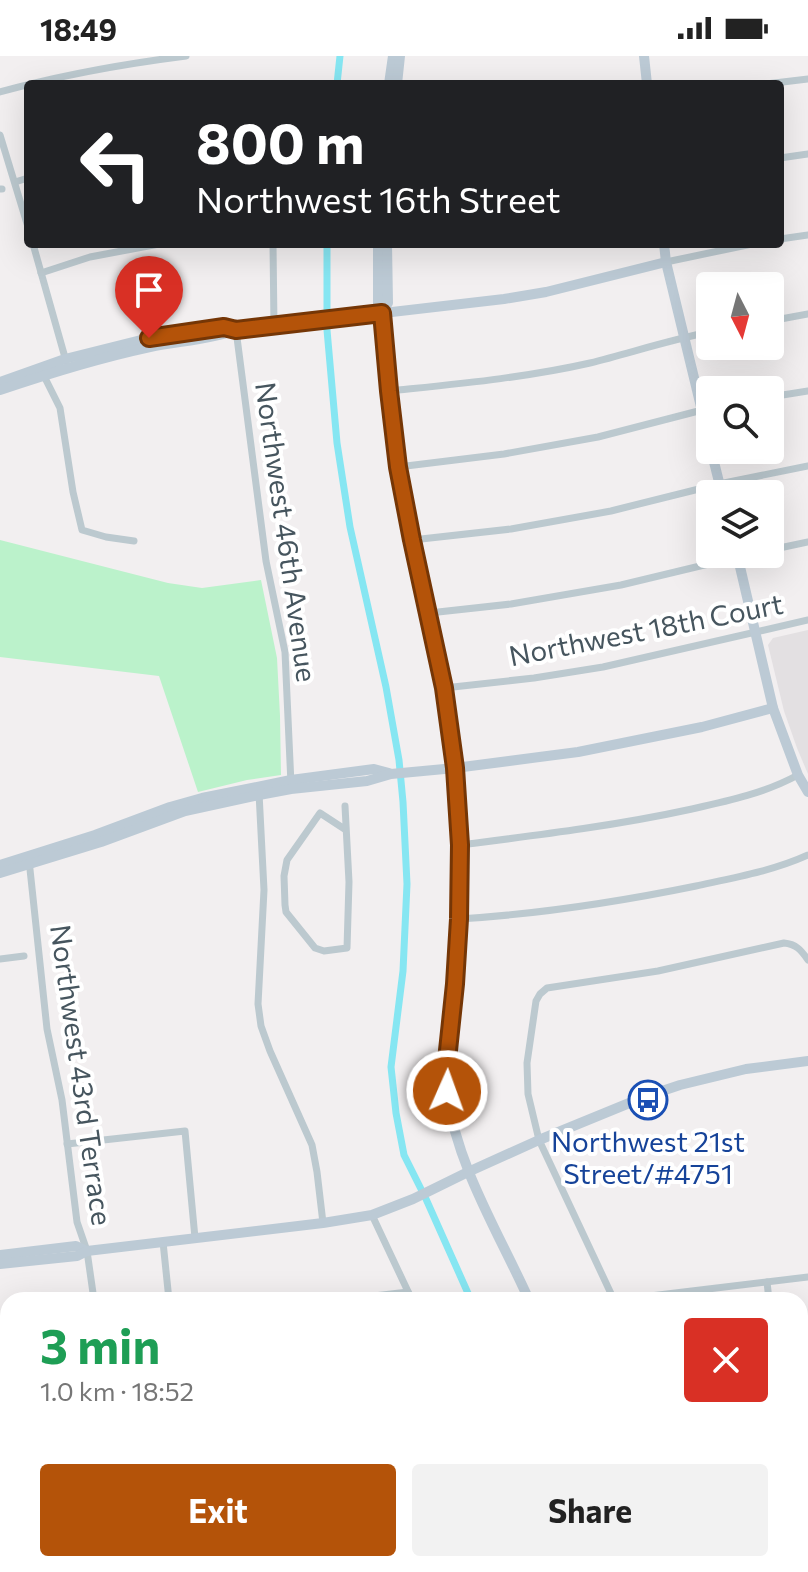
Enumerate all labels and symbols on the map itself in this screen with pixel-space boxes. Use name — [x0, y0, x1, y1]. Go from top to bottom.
pin — [115, 256, 183, 338]
north arrow — [696, 272, 784, 360]
street label: Northwest 46th Avenue — [249, 380, 325, 684]
street label: Northwest 18th Court — [506, 586, 786, 672]
street label: Northwest 43rd Terrace — [44, 922, 120, 1227]
position arrow — [405, 1049, 489, 1133]
bus stop icon: Northwest 21st Street/#4751 — [627, 1079, 669, 1121]
place label: Northwest 21st Street/#4751 — [551, 1124, 745, 1190]

